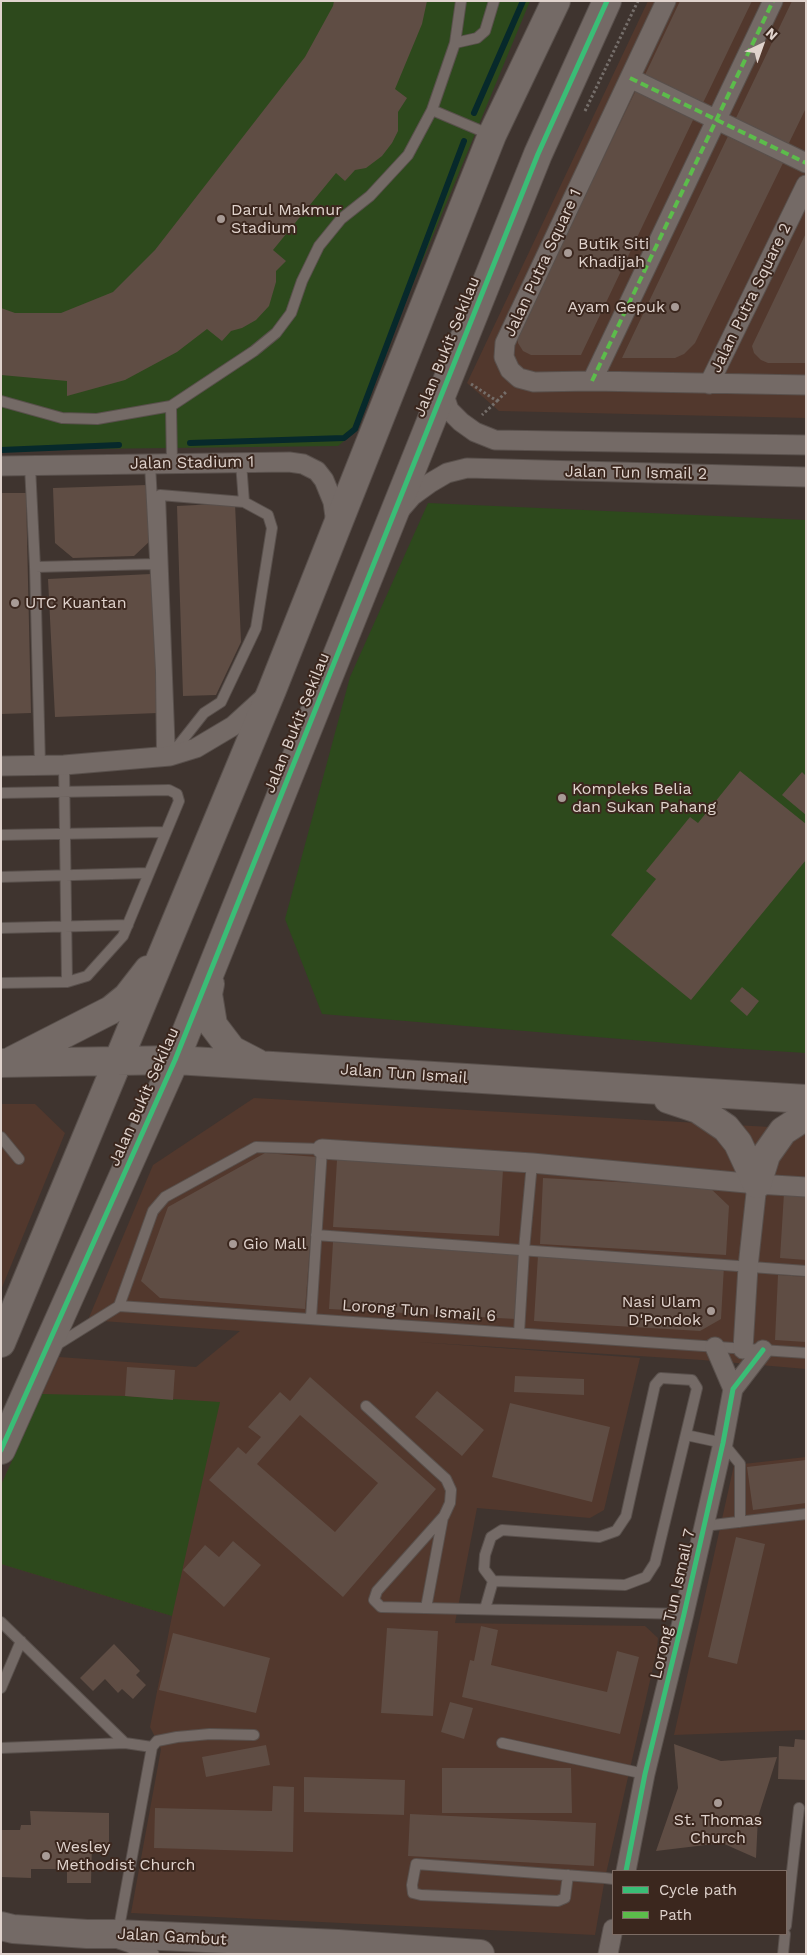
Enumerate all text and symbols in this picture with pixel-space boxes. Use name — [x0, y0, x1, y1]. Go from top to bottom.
north arrow — [737, 20, 787, 70]
text: N — [763, 24, 781, 43]
street label: Jalan Putra Square 1 — [500, 186, 586, 340]
place label: Darul Makmur Stadium — [231, 200, 342, 238]
marker: Darul Makmur Stadium — [215, 213, 227, 225]
street label: Jalan Putra Square 2 — [706, 220, 796, 376]
place label: Butik Siti Khadijah — [578, 234, 649, 272]
marker: Butik Siti Khadijah — [562, 247, 574, 259]
street label: Jalan Bukit Sekilau — [410, 274, 484, 420]
place label: Ayam Gepuk — [568, 297, 665, 317]
marker: Ayam Gepuk — [669, 301, 681, 313]
street label: Jalan Stadium 1 — [130, 452, 254, 474]
street label: Jalan Tun Ismail 2 — [565, 462, 707, 484]
place label: UTC Kuantan — [25, 593, 127, 613]
marker: UTC Kuantan — [9, 597, 21, 609]
street label: Jalan Bukit Sekilau — [260, 650, 334, 796]
place label: Kompleks Belia dan Sukan Pahang — [572, 779, 716, 817]
marker: Kompleks Belia dan Sukan Pahang — [556, 792, 568, 804]
street label: Jalan Bukit Sekilau — [105, 1025, 183, 1169]
street label: Jalan Tun Ismail — [340, 1060, 468, 1088]
place label: Gio Mall — [243, 1234, 306, 1254]
marker: Gio Mall — [227, 1238, 239, 1250]
place label: Nasi Ulam D'Pondok — [622, 1292, 701, 1330]
street label: Lorong Tun Ismail 6 — [341, 1296, 497, 1326]
marker: Nasi Ulam D'Pondok — [705, 1305, 717, 1317]
street label: Lorong Tun Ismail 7 — [646, 1527, 700, 1681]
marker: St. Thomas Church — [712, 1797, 724, 1809]
place label: St. Thomas Church — [674, 1810, 762, 1848]
place label: Wesley Methodist Church — [56, 1837, 196, 1875]
marker: Wesley Methodist Church — [40, 1850, 52, 1862]
legend — [612, 1870, 787, 1935]
text: Cycle path — [659, 1881, 737, 1899]
text: Path — [659, 1906, 692, 1924]
street label: Jalan Gambut — [117, 1925, 227, 1949]

